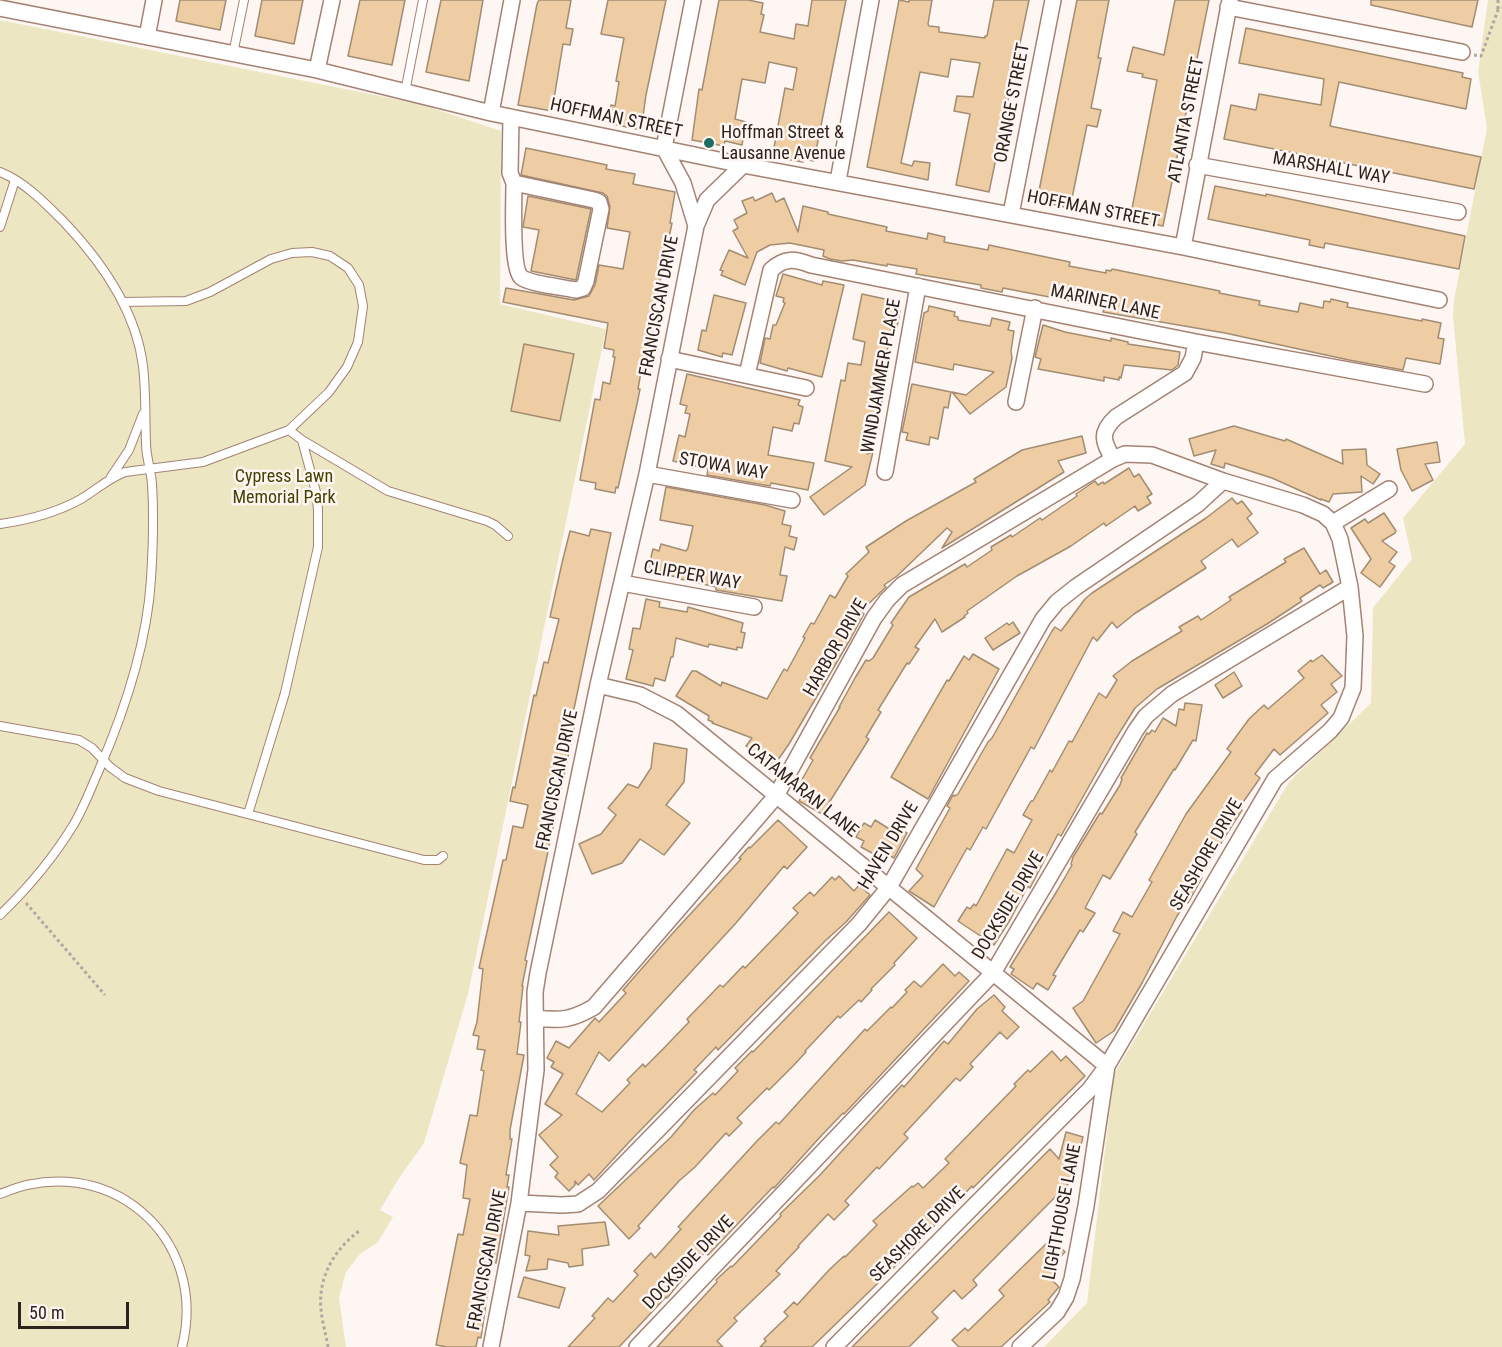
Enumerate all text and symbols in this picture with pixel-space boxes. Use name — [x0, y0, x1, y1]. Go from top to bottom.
street label: ORANGE STREET — [991, 41, 1035, 165]
street label: ATLANTA STREET — [1164, 55, 1210, 185]
street label: HOFFMAN STREET — [548, 94, 684, 144]
place label: Hoffman Street & Lausanne Avenue — [721, 122, 846, 164]
marker: Hoffman Street & Lausanne Avenue — [702, 136, 716, 150]
street label: MARSHALL WAY — [1271, 148, 1391, 190]
street label: HOFFMAN STREET — [1025, 187, 1161, 233]
street label: FRANCISCAN DRIVE — [636, 234, 684, 378]
street label: MARINER LANE — [1048, 281, 1162, 325]
street label: WINDJAMMER PLACE — [858, 297, 906, 455]
street label: STOWA WAY — [677, 449, 769, 485]
park label: Cypress Lawn Memorial Park — [232, 466, 336, 508]
street label: CLIPPER WAY — [642, 557, 742, 595]
street label: HARBOR DRIVE — [799, 595, 873, 701]
street label: FRANCISCAN DRIVE — [533, 708, 583, 852]
street label: CATAMARAN LANE — [742, 739, 862, 843]
street label: SEASHORE DRIVE — [1166, 795, 1248, 915]
street label: HAVEN DRIVE — [854, 798, 924, 894]
street label: DOCKSIDE DRIVE — [968, 848, 1050, 964]
street label: LIGHTHOUSE LANE — [1039, 1142, 1087, 1282]
street label: SEASHORE DRIVE — [866, 1183, 970, 1287]
street label: FRANCISCAN DRIVE — [464, 1188, 512, 1332]
street label: DOCKSIDE DRIVE — [639, 1212, 739, 1314]
scale bar — [21, 1290, 132, 1328]
text: 50 m — [29, 1302, 64, 1323]

